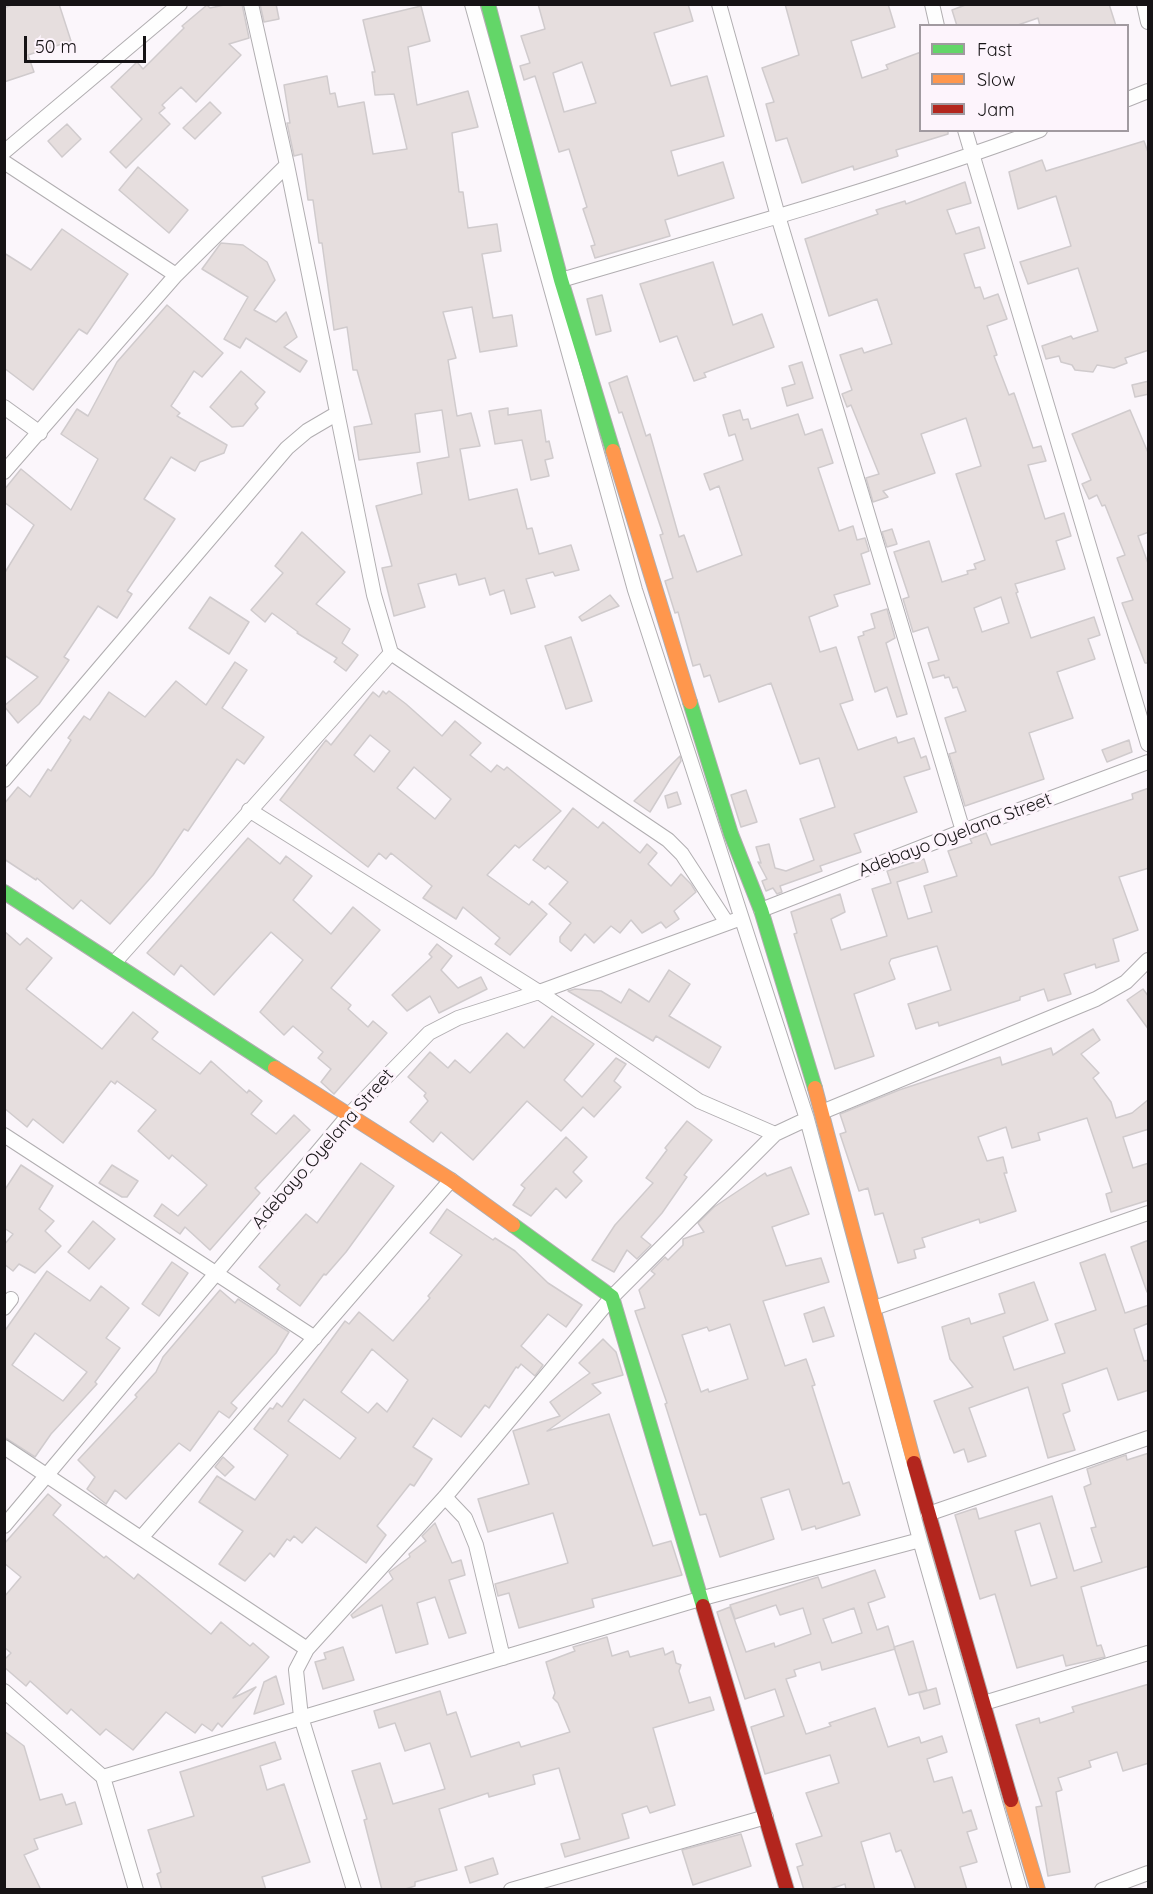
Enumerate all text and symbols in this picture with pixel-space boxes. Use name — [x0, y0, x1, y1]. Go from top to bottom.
scale bar — [27, 24, 148, 62]
legend — [919, 24, 1129, 132]
text: 50 m — [35, 35, 77, 58]
text: Fast — [977, 38, 1012, 61]
text: Slow — [977, 68, 1015, 91]
text: Jam — [977, 98, 1015, 121]
street label: Adebayo Oyelana Street — [855, 788, 1055, 882]
street label: Adebayo Oyelana Street — [248, 1065, 398, 1233]

